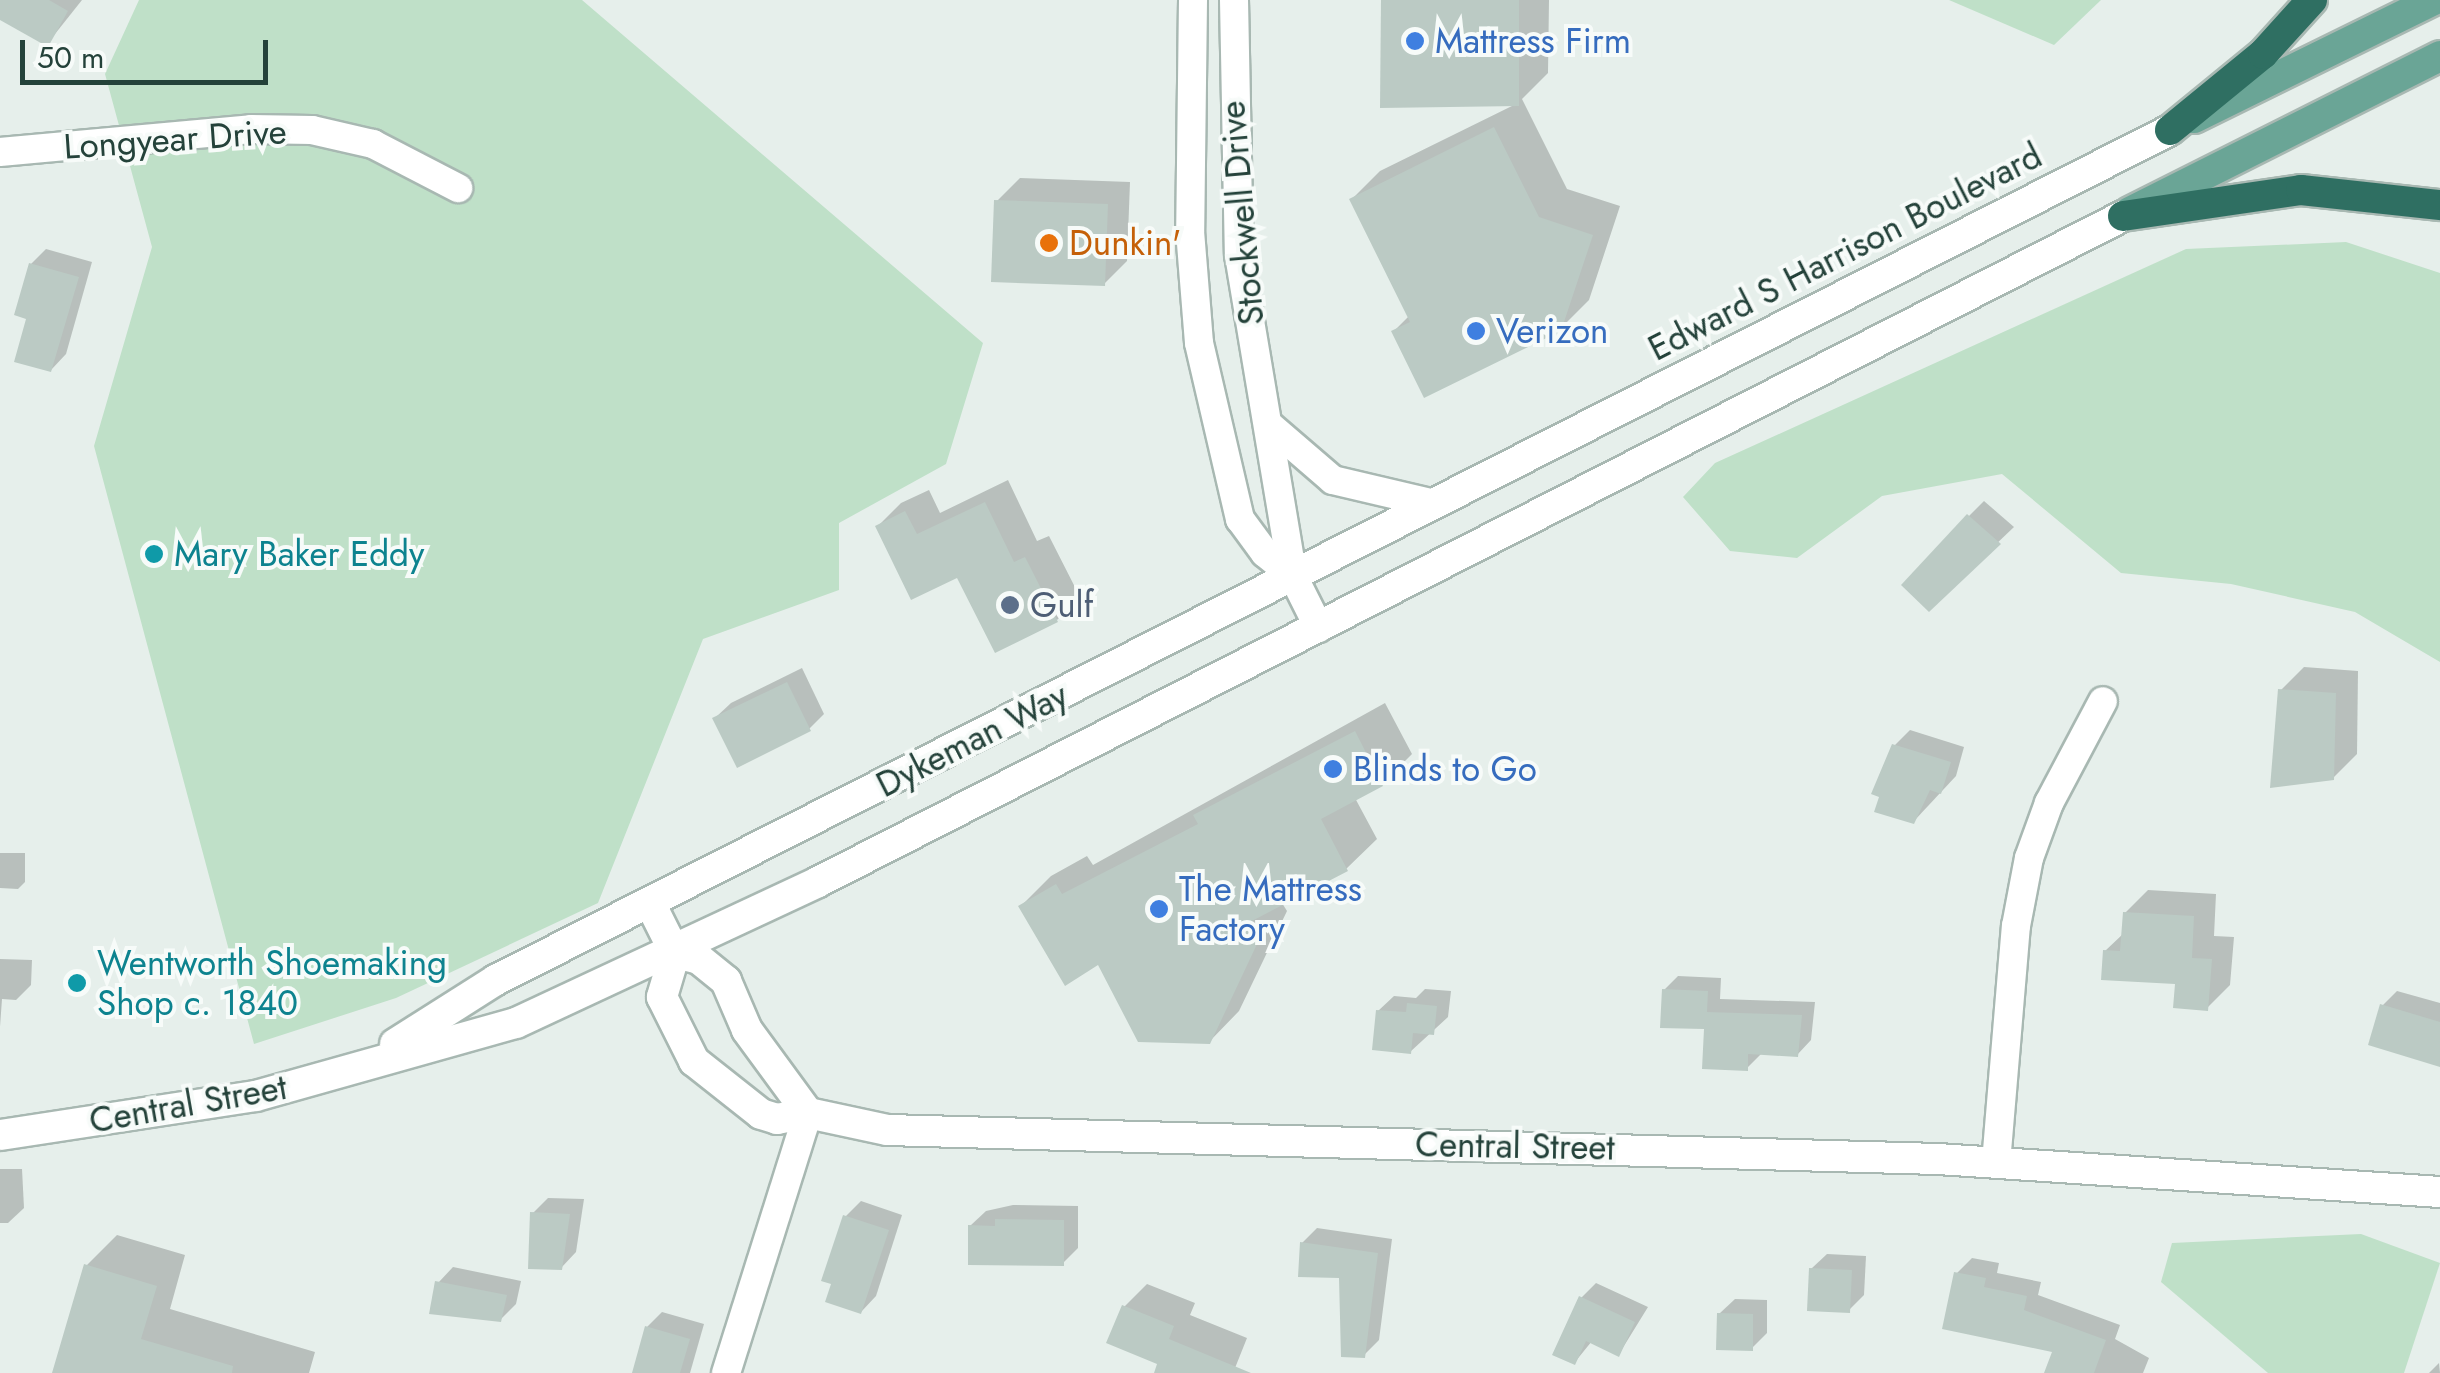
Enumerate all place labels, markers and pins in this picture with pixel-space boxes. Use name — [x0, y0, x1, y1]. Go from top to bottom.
place label: Mattress Firm — [1435, 20, 1631, 62]
marker: Mattress Firm — [1404, 30, 1426, 52]
place label: Dunkin' — [1069, 222, 1181, 264]
marker: Dunkin' — [1038, 232, 1060, 254]
place label: Verizon — [1496, 310, 1608, 352]
marker: Verizon — [1465, 320, 1487, 342]
place label: Mary Baker Eddy — [174, 533, 424, 575]
marker: Mary Baker Eddy — [143, 543, 165, 565]
place label: Gulf — [1030, 584, 1094, 626]
marker: Gulf — [999, 594, 1021, 616]
place label: Blinds to Go — [1353, 748, 1537, 790]
marker: Blinds to Go — [1322, 758, 1344, 780]
place label: The Mattress Factory — [1179, 868, 1362, 950]
marker: The Mattress Factory — [1148, 898, 1170, 920]
place label: Wentworth Shoemaking Shop c. 1840 — [97, 942, 447, 1024]
marker: Wentworth Shoemaking Shop c. 1840 — [66, 972, 88, 994]

